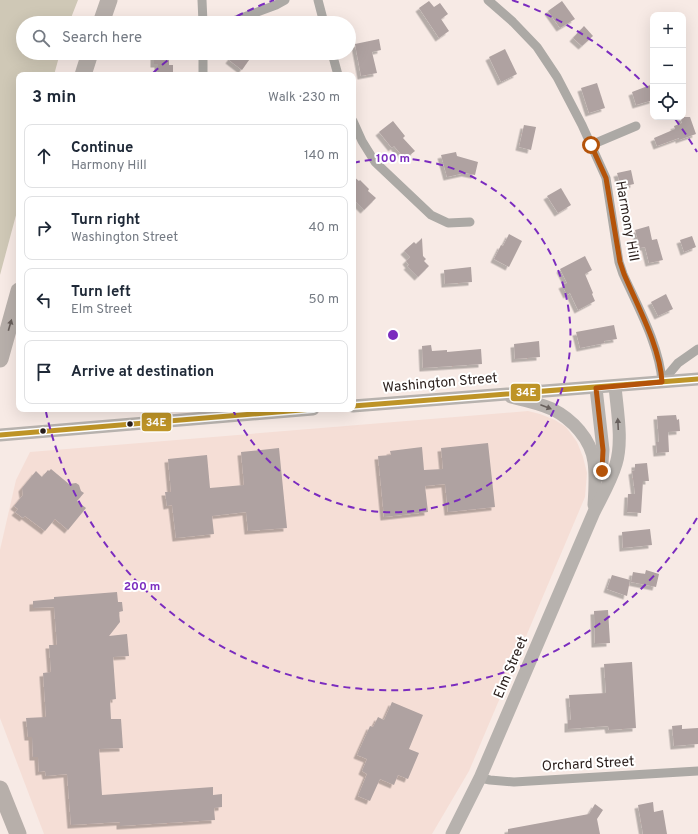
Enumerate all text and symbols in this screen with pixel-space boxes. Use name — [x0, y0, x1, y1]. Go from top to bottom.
map controls — [650, 12, 686, 120]
button: + — [650, 12, 686, 48]
search box — [16, 16, 356, 60]
icon: search — [30, 27, 52, 49]
text: Search here — [62, 29, 142, 48]
button: − — [650, 48, 686, 84]
button: locate — [650, 84, 686, 120]
text: 3 min — [32, 87, 76, 109]
text: Walk · 230 m — [268, 90, 340, 106]
route start — [582, 136, 600, 154]
text: Continue — [71, 139, 133, 158]
icon: ahead — [33, 145, 55, 167]
text: 140 m — [304, 148, 339, 164]
text: 100 m — [376, 151, 410, 167]
text: Harmony Hill — [71, 158, 147, 174]
street label: Harmony Hill — [611, 180, 642, 263]
text: Turn right — [71, 211, 140, 230]
icon: right — [33, 217, 55, 239]
text: 40 m — [309, 220, 339, 236]
text: Washington Street — [71, 230, 178, 246]
text: Turn left — [71, 283, 131, 302]
icon: left — [33, 289, 55, 311]
text: 50 m — [309, 292, 339, 308]
text: Elm Street — [71, 302, 132, 318]
one-way arrow — [7, 319, 13, 331]
centre of rings — [386, 328, 400, 342]
icon: arrive — [33, 361, 55, 383]
text: Arrive at destination — [71, 363, 214, 382]
street label: Washington Street — [382, 370, 498, 397]
line badge: 34E — [510, 383, 541, 402]
text: 34E — [516, 386, 536, 400]
one-way arrow — [541, 405, 553, 411]
line badge: 34E — [141, 412, 172, 432]
text: 34E — [146, 416, 166, 430]
one-way arrow — [615, 418, 622, 430]
unlabelled marker — [125, 419, 135, 429]
unlabelled marker — [38, 426, 48, 436]
route end — [593, 462, 611, 480]
text: 200 m — [124, 579, 160, 595]
street label: Elm Street — [491, 634, 532, 701]
street label: Orchard Street — [541, 754, 635, 775]

